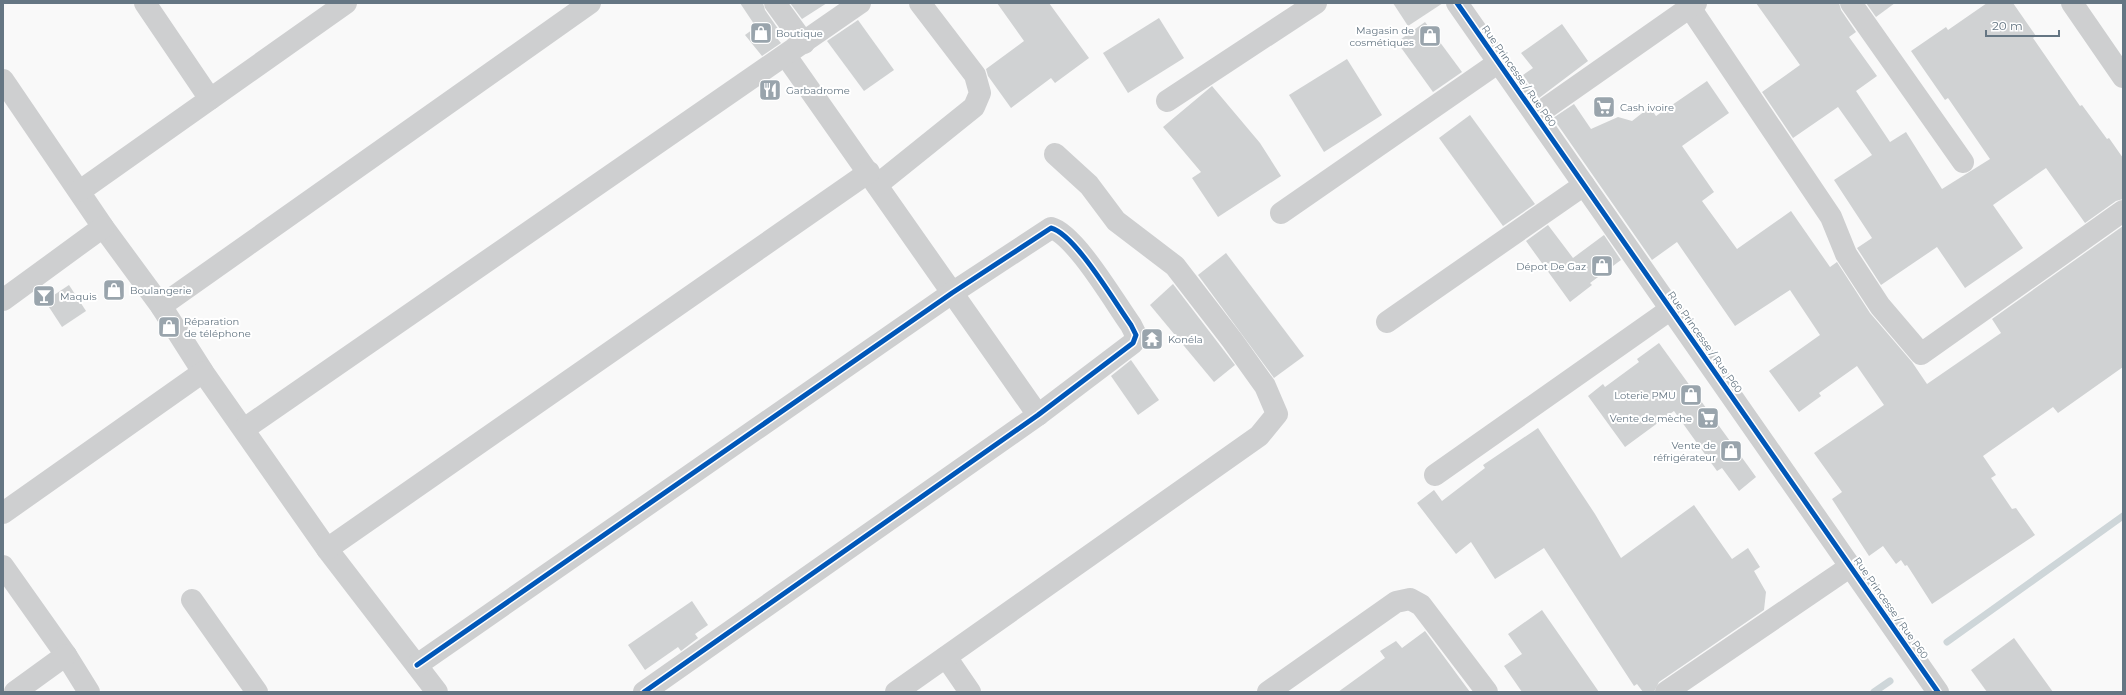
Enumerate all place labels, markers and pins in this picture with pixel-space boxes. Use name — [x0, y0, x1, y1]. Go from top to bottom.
shop icon: Boutique — [748, 20, 774, 46]
shop icon: Magasin de cosmétiques — [1417, 23, 1443, 49]
place label: Magasin de cosmétiques — [1349, 24, 1414, 49]
place label: Boutique — [776, 27, 823, 40]
restaurant icon: Garbadrome — [757, 77, 783, 103]
place label: Garbadrome — [786, 84, 850, 97]
supermarket icon: Cash ivoire — [1591, 94, 1617, 120]
place label: Cash ivoire — [1620, 101, 1674, 114]
shop icon: Dépot De Gaz — [1589, 253, 1615, 279]
place label: Dépot De Gaz — [1516, 260, 1586, 273]
shop icon: Boulangerie — [101, 277, 127, 303]
bar icon: Maquis — [31, 283, 57, 309]
place label: Boulangerie — [130, 284, 191, 297]
place label: Maquis — [60, 290, 97, 303]
shop icon: Réparation de téléphone — [156, 314, 182, 340]
place label: Réparation de téléphone — [184, 315, 251, 340]
temple icon: Konéla — [1139, 326, 1165, 352]
place label: Konéla — [1168, 333, 1203, 346]
shop icon: Loterie PMU — [1678, 382, 1704, 408]
place label: Loterie PMU — [1614, 389, 1676, 402]
supermarket icon: Vente de mèche — [1695, 405, 1721, 431]
place label: Vente de mèche — [1610, 412, 1692, 425]
shop icon: Vente de réfrigérateur — [1718, 438, 1744, 464]
place label: Vente de réfrigérateur — [1653, 439, 1716, 464]

